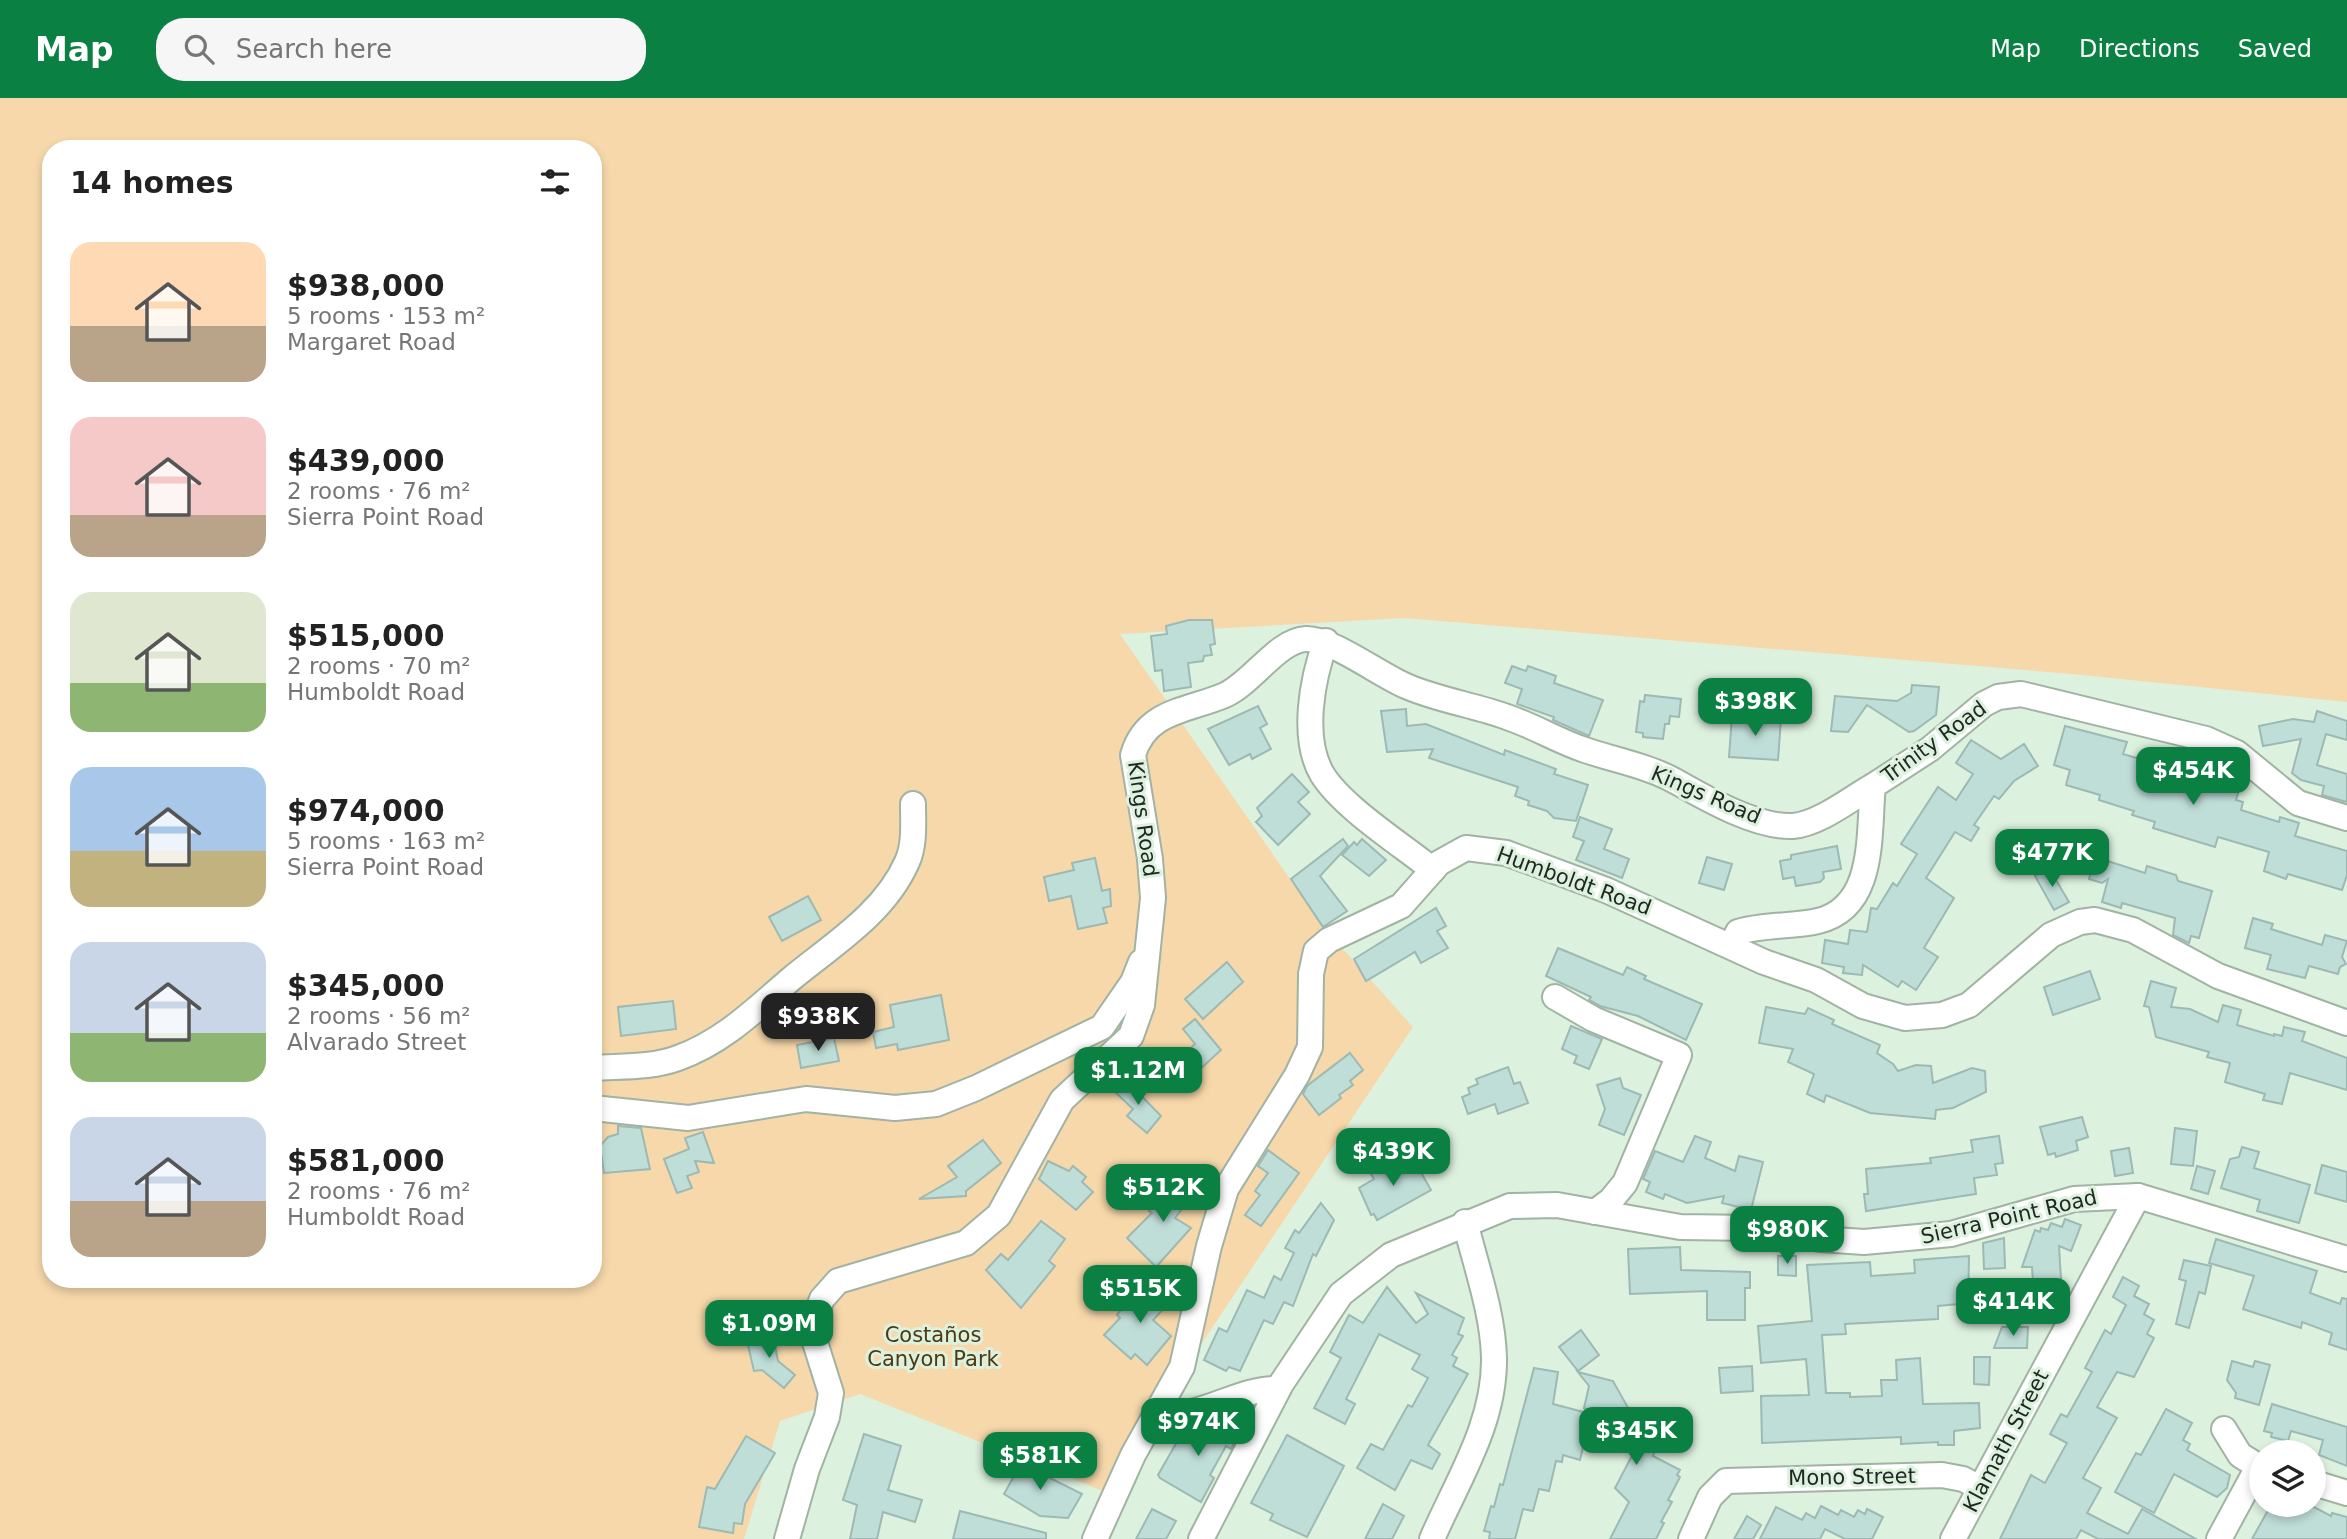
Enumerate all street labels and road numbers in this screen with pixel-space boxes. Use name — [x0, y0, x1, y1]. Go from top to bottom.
street label: Trinity Road — [1876, 696, 1991, 789]
street label: Kings Road — [1123, 760, 1163, 878]
street label: Kings Road — [1648, 761, 1764, 829]
street label: Humboldt Road — [1494, 842, 1654, 920]
street label: Sierra Point Road — [1919, 1185, 2099, 1249]
street label: Klamath Street — [1958, 1366, 2054, 1516]
street label: Mono Street — [1788, 1464, 1916, 1490]

